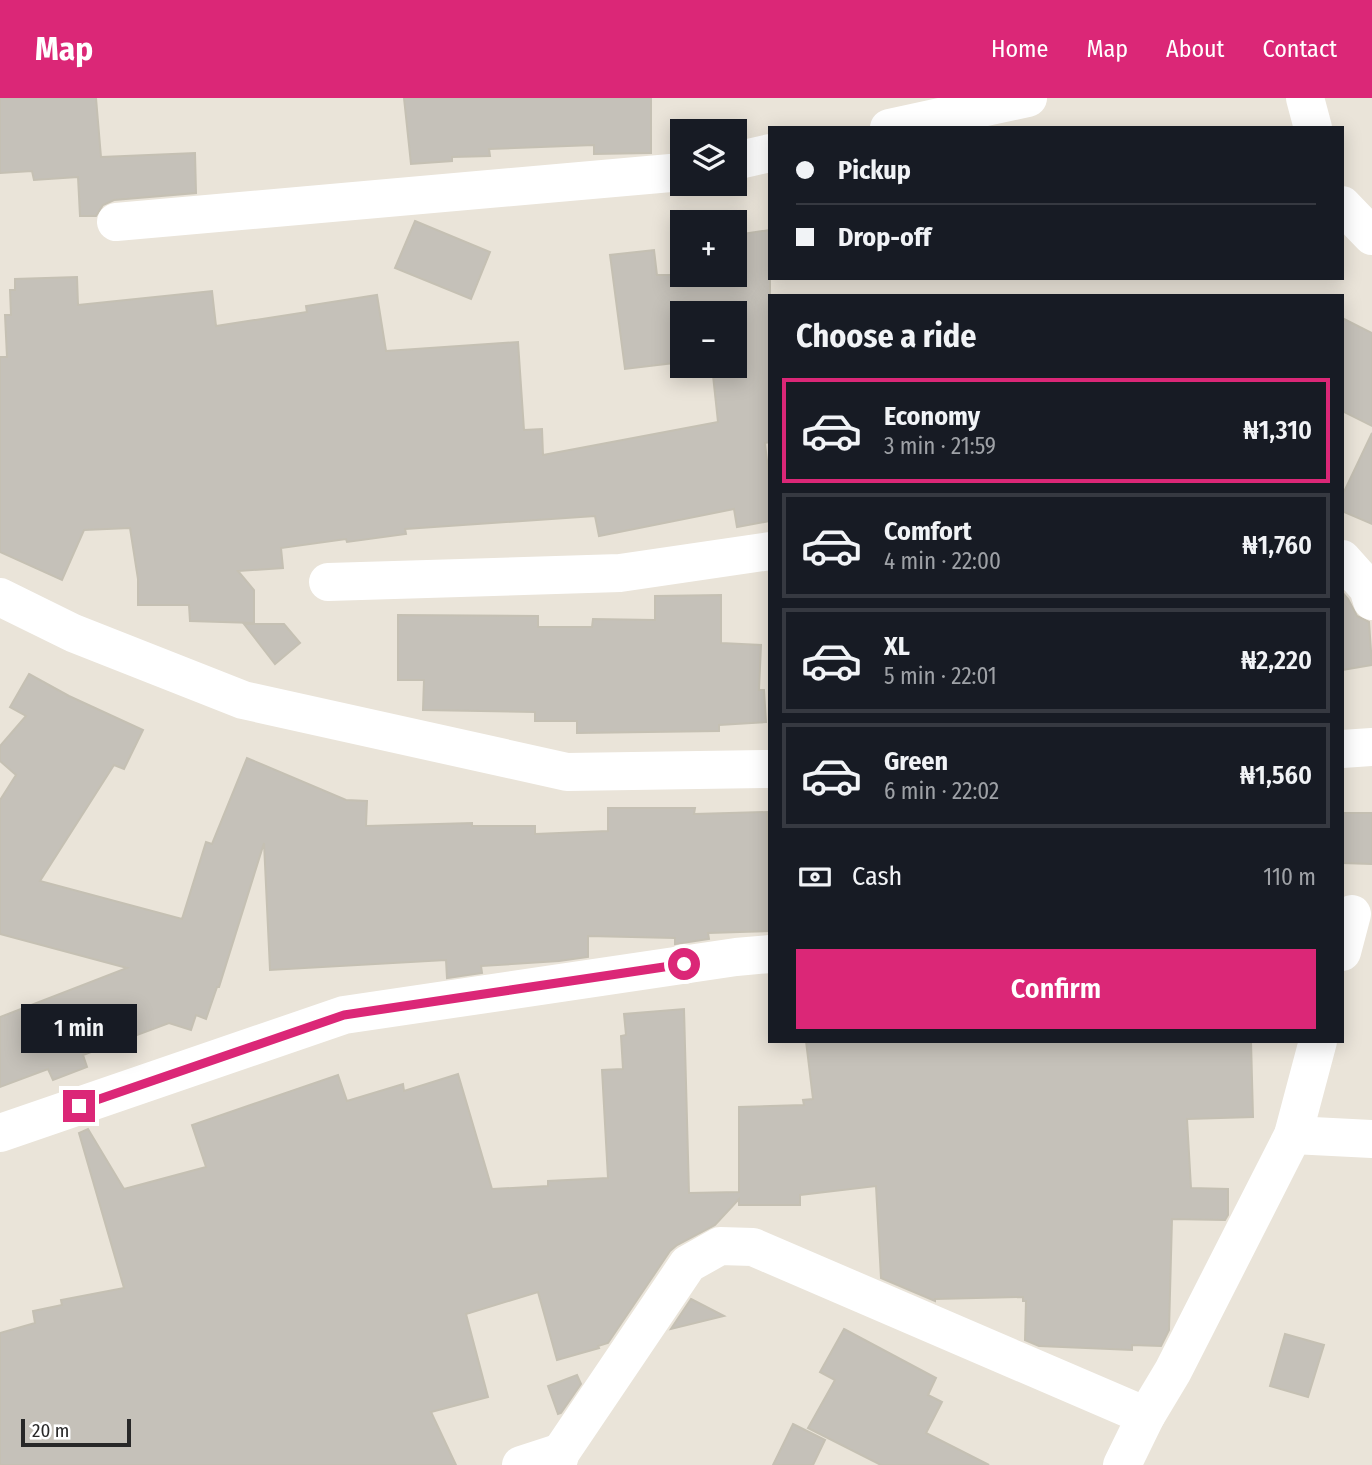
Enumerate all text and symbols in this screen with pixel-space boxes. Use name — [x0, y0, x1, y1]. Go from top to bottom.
text: Map — [35, 29, 93, 69]
text: Home — [991, 35, 1048, 63]
text: Map — [1086, 35, 1128, 63]
text: About — [1166, 35, 1224, 63]
text: Contact — [1262, 35, 1337, 63]
map controls — [670, 119, 747, 378]
button: layers — [670, 119, 747, 196]
text: Pickup — [838, 155, 911, 186]
button: + — [670, 210, 747, 287]
text: Drop-off — [838, 222, 931, 253]
button: − — [670, 301, 747, 378]
text: Choose a ride — [796, 317, 977, 355]
icon: car — [800, 399, 863, 462]
text: Economy — [884, 401, 980, 432]
text: ₦1,310 — [1243, 415, 1312, 446]
text: 3 min · 21:59 — [884, 432, 996, 460]
icon: car — [800, 514, 863, 577]
text: Comfort — [884, 516, 972, 547]
text: ₦1,760 — [1242, 530, 1312, 561]
text: 4 min · 22:00 — [884, 547, 1001, 575]
icon: car — [800, 629, 863, 692]
text: XL — [884, 631, 910, 662]
text: ₦2,220 — [1241, 645, 1312, 676]
text: 5 min · 22:01 — [884, 662, 997, 690]
icon: car — [800, 744, 863, 807]
text: Green — [884, 746, 948, 777]
text: ₦1,560 — [1240, 760, 1312, 791]
text: 6 min · 22:02 — [884, 777, 999, 805]
icon: cash — [796, 858, 834, 896]
text: Cash — [852, 861, 902, 892]
text: 110 m — [1263, 863, 1316, 891]
route start — [668, 948, 700, 980]
button: Confirm — [796, 949, 1316, 1029]
callout: 1 min — [21, 1004, 137, 1054]
text: 1 min — [54, 1014, 104, 1042]
route end — [63, 1090, 95, 1122]
scale bar — [21, 1416, 131, 1448]
text: 20 m — [32, 1419, 69, 1442]

